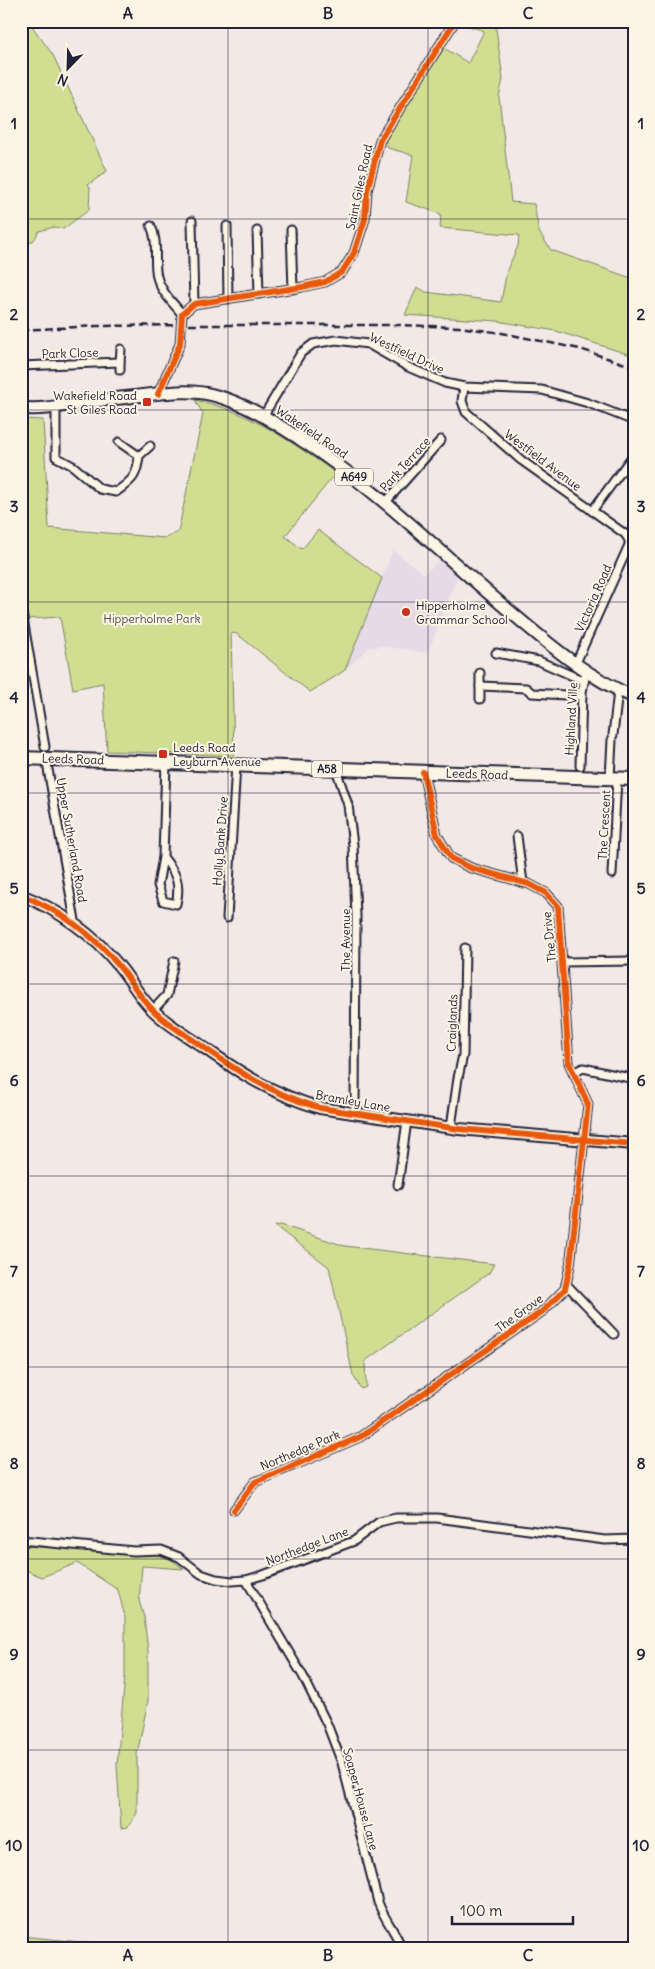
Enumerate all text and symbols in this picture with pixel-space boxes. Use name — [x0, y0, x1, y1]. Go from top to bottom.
text: A — [123, 3, 133, 23]
text: B — [323, 3, 334, 23]
text: C — [523, 3, 534, 23]
north arrow — [42, 42, 92, 92]
text: N — [55, 70, 71, 90]
text: 1 — [11, 113, 17, 133]
text: 1 — [638, 113, 644, 133]
street label: Saint Giles Road — [343, 143, 375, 231]
text: 2 — [10, 304, 19, 324]
text: 2 — [637, 304, 646, 324]
street label: Westfield Drive — [367, 329, 447, 377]
street label: Park Close — [41, 345, 99, 361]
place label: Wakefield Road St Giles Road — [53, 388, 137, 417]
marker: Wakefield Road St Giles Road — [141, 396, 153, 408]
street label: Wakefield Road — [273, 402, 351, 462]
street label: Westfield Avenue — [502, 426, 584, 494]
street label: Park Terrace — [377, 434, 433, 494]
road number: A649 — [335, 468, 373, 486]
text: 3 — [9, 496, 19, 516]
text: 3 — [636, 496, 646, 516]
street label: Victoria Road — [571, 562, 615, 634]
place label: Hipperholme Grammar School — [416, 598, 508, 627]
marker: Hipperholme Grammar School — [400, 606, 412, 618]
park label: Hipperholme Park — [103, 611, 201, 626]
street label: Highland Ville — [562, 682, 580, 756]
text: 4 — [9, 687, 19, 707]
text: 4 — [636, 687, 646, 707]
place label: Leeds Road Leyburn Avenue — [173, 740, 261, 769]
marker: Leeds Road Leyburn Avenue — [157, 748, 169, 760]
street label: Leeds Road — [41, 750, 105, 768]
road number: A58 — [312, 761, 342, 778]
street label: Leeds Road — [445, 765, 509, 783]
street label: Upper Sutherland Road — [54, 776, 90, 904]
street label: The Crescent — [595, 790, 613, 860]
street label: Holly Bank Drive — [209, 796, 231, 886]
text: 5 — [9, 878, 19, 898]
text: 5 — [636, 878, 646, 898]
street label: The Avenue — [338, 909, 353, 971]
street label: The Drive — [539, 911, 559, 963]
street label: Craiglands — [443, 994, 461, 1052]
text: 6 — [9, 1070, 19, 1090]
text: 6 — [636, 1070, 646, 1090]
street label: Bramley Lane — [314, 1087, 392, 1115]
text: 7 — [10, 1261, 18, 1281]
text: 7 — [637, 1261, 645, 1281]
street label: The Grove — [492, 1291, 546, 1335]
street label: Northedge Park — [258, 1426, 342, 1474]
text: 8 — [9, 1453, 19, 1473]
text: 8 — [636, 1453, 646, 1473]
street label: Northedge Lane — [264, 1523, 350, 1569]
text: 9 — [9, 1644, 19, 1664]
text: 9 — [636, 1644, 646, 1664]
street label: Soaper House Lane — [340, 1746, 382, 1852]
text: 10 — [6, 1835, 22, 1855]
text: 10 — [633, 1835, 649, 1855]
scale bar — [452, 1894, 574, 1926]
text: 100 m — [460, 1901, 502, 1920]
text: A — [123, 1945, 133, 1965]
text: B — [323, 1945, 334, 1965]
text: C — [523, 1945, 534, 1965]

